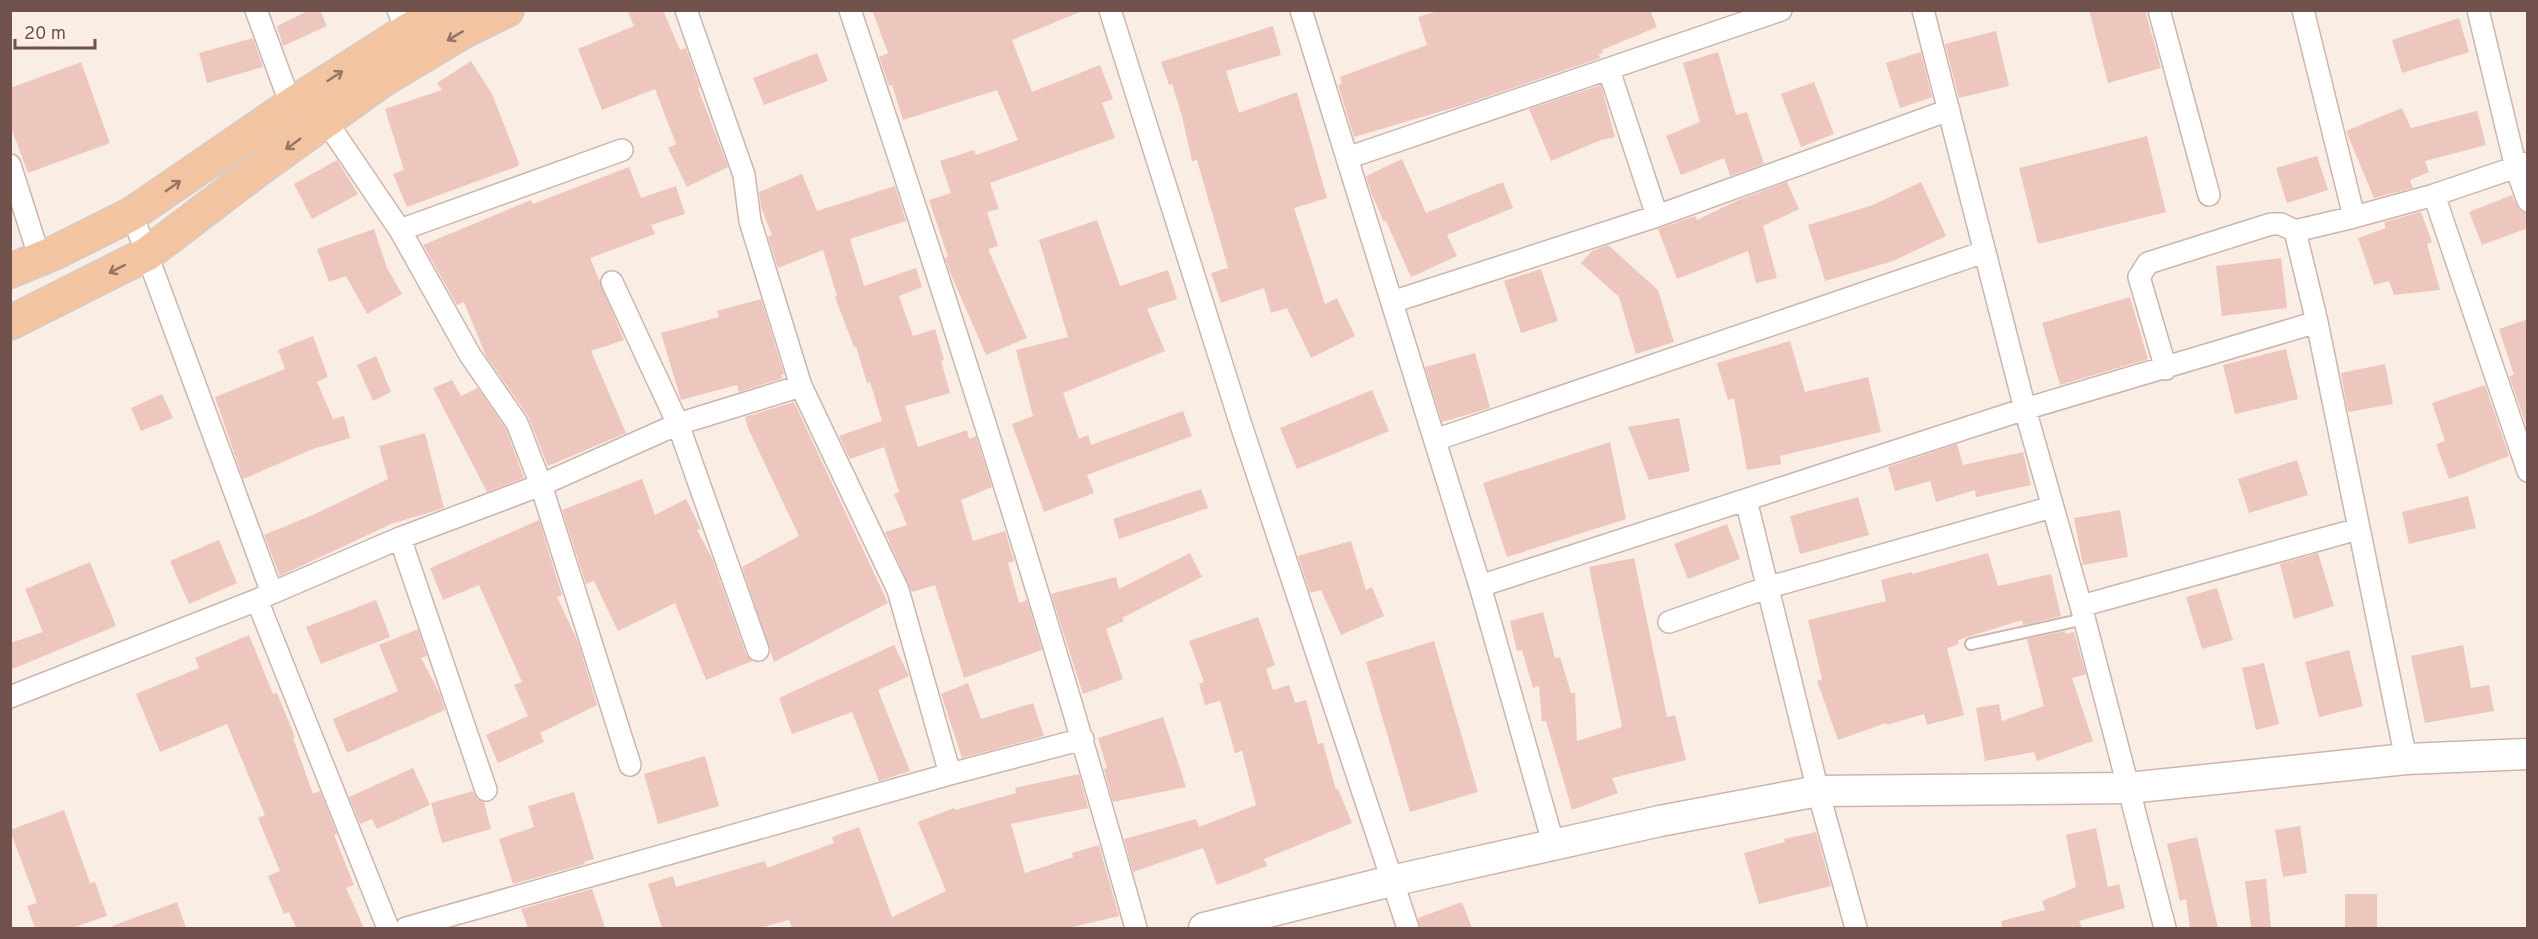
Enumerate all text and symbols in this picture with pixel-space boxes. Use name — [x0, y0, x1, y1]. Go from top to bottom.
scale bar — [15, 12, 94, 50]
text: 20 m — [24, 23, 66, 46]
one-way arrow — [447, 31, 464, 43]
one-way arrow — [326, 70, 343, 82]
one-way arrow — [285, 138, 301, 151]
one-way arrow — [165, 180, 181, 192]
one-way arrow — [109, 263, 126, 275]

